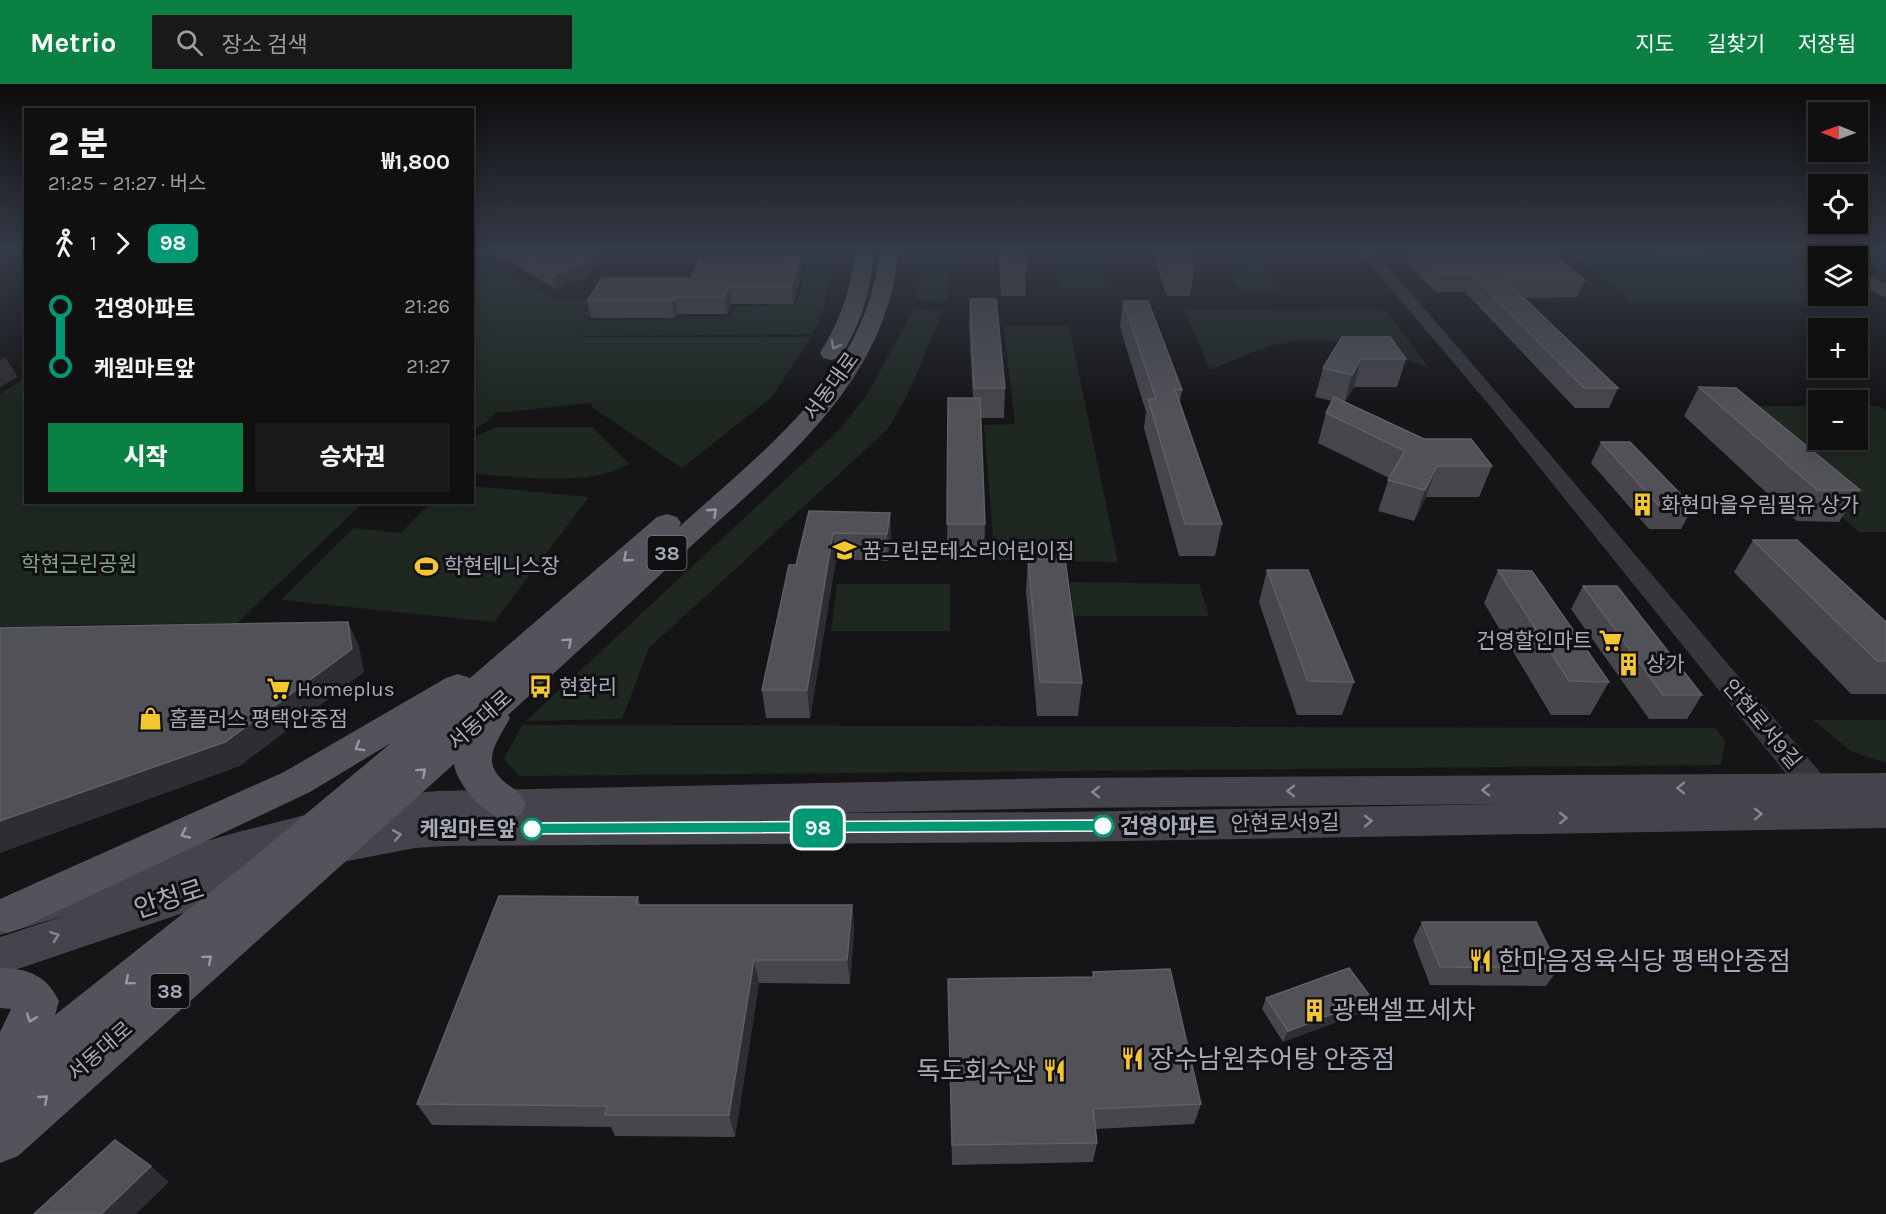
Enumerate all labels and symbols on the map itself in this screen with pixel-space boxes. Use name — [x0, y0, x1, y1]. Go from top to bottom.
north arrow — [1808, 102, 1868, 162]
one-way arrow — [831, 339, 842, 349]
street label: 서동대로 — [799, 348, 863, 424]
building icon: 화현마을우림필유 상가 — [1630, 492, 1656, 518]
place label: 화현마을우림필유 상가 — [1661, 493, 1859, 517]
one-way arrow — [705, 508, 716, 519]
road number: 38 — [648, 536, 686, 570]
school or university icon: 꿈그린몬테소리어린이집 — [831, 538, 857, 564]
place label: 꿈그린몬테소리어린이집 — [862, 539, 1075, 563]
one-way arrow — [623, 551, 634, 562]
park label: 학현근린공원 — [21, 552, 137, 576]
sports icon: 학현테니스장 — [413, 553, 439, 579]
place label: 학현테니스장 — [444, 554, 560, 578]
supermarket icon: 건영할인마트 — [1597, 628, 1623, 654]
place label: 건영할인마트 — [1476, 629, 1592, 653]
one-way arrow — [561, 638, 571, 649]
building icon: 상가 — [1615, 651, 1641, 677]
place label: 상가 — [1646, 652, 1685, 676]
bus stop icon: 현화리 — [528, 674, 554, 700]
place label: 현화리 — [559, 675, 617, 699]
street label: 안현로서9길 — [1718, 675, 1806, 773]
supermarket icon: Homeplus — [266, 676, 292, 702]
place label: Homeplus — [297, 677, 395, 701]
street label: 서동대로 — [443, 685, 517, 755]
shop icon: 홈플러스 평택안중점 — [138, 706, 164, 732]
place label: 홈플러스 평택안중점 — [169, 707, 348, 731]
one-way arrow — [355, 739, 365, 751]
one-way arrow — [415, 768, 426, 779]
one-way arrow — [1676, 782, 1685, 794]
one-way arrow — [1481, 784, 1490, 796]
one-way arrow — [1286, 785, 1295, 797]
one-way arrow — [1091, 786, 1100, 798]
line badge: 98 — [791, 808, 845, 848]
one-way arrow — [1754, 808, 1763, 820]
street label: 안현로서9길 — [1230, 810, 1340, 836]
one-way arrow — [1559, 812, 1568, 824]
place label: 건영아파트 — [1120, 814, 1217, 838]
marker: 건영아파트 — [1092, 815, 1114, 837]
one-way arrow — [1364, 815, 1373, 828]
place label: 케원마트앞 — [419, 817, 516, 841]
marker: 케원마트앞 — [521, 818, 543, 840]
one-way arrow — [180, 826, 191, 838]
one-way arrow — [392, 830, 402, 842]
street label: 안청로 — [130, 873, 208, 925]
one-way arrow — [49, 931, 60, 944]
place label: 한마음정육식당 평택안중점 — [1498, 946, 1791, 977]
restaurant icon: 한마음정육식당 평택안중점 — [1467, 948, 1493, 974]
one-way arrow — [201, 955, 212, 966]
one-way arrow — [125, 974, 136, 985]
road number: 38 — [150, 974, 190, 1008]
place label: 광택셀프세차 — [1332, 995, 1476, 1026]
building icon: 광택셀프세차 — [1301, 997, 1327, 1023]
one-way arrow — [25, 1012, 38, 1023]
street label: 서동대로 — [63, 1017, 137, 1085]
place label: 장수남원추어탕 안중점 — [1150, 1044, 1395, 1075]
restaurant icon: 장수남원추어탕 안중점 — [1119, 1046, 1145, 1072]
place label: 독도회수산 — [916, 1056, 1036, 1087]
restaurant icon: 독도회수산 — [1041, 1058, 1067, 1084]
one-way arrow — [37, 1095, 48, 1106]

